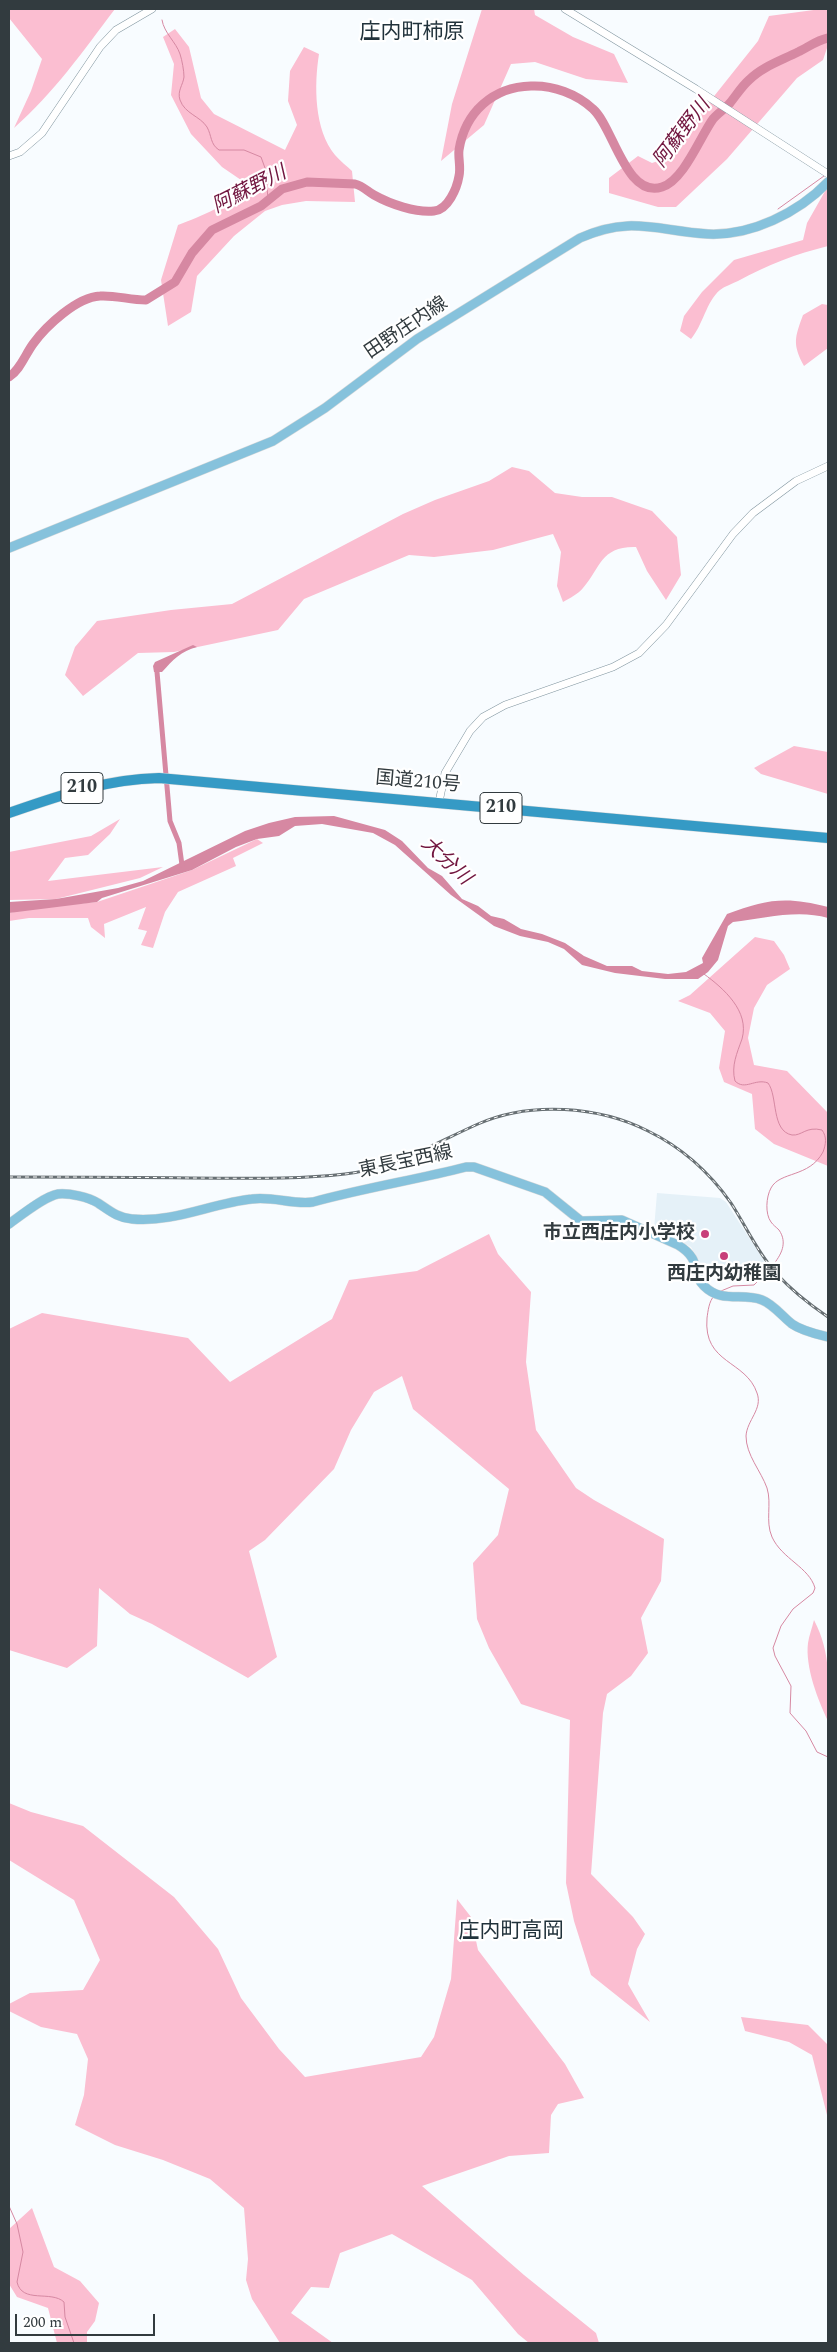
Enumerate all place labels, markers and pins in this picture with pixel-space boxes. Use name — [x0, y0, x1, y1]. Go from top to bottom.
place label: 市立西庄内小学校 — [543, 1223, 695, 1245]
marker: 市立西庄内小学校 — [699, 1228, 711, 1240]
marker: 西庄内幼稚園 — [718, 1250, 730, 1262]
place label: 西庄内幼稚園 — [667, 1264, 781, 1286]

